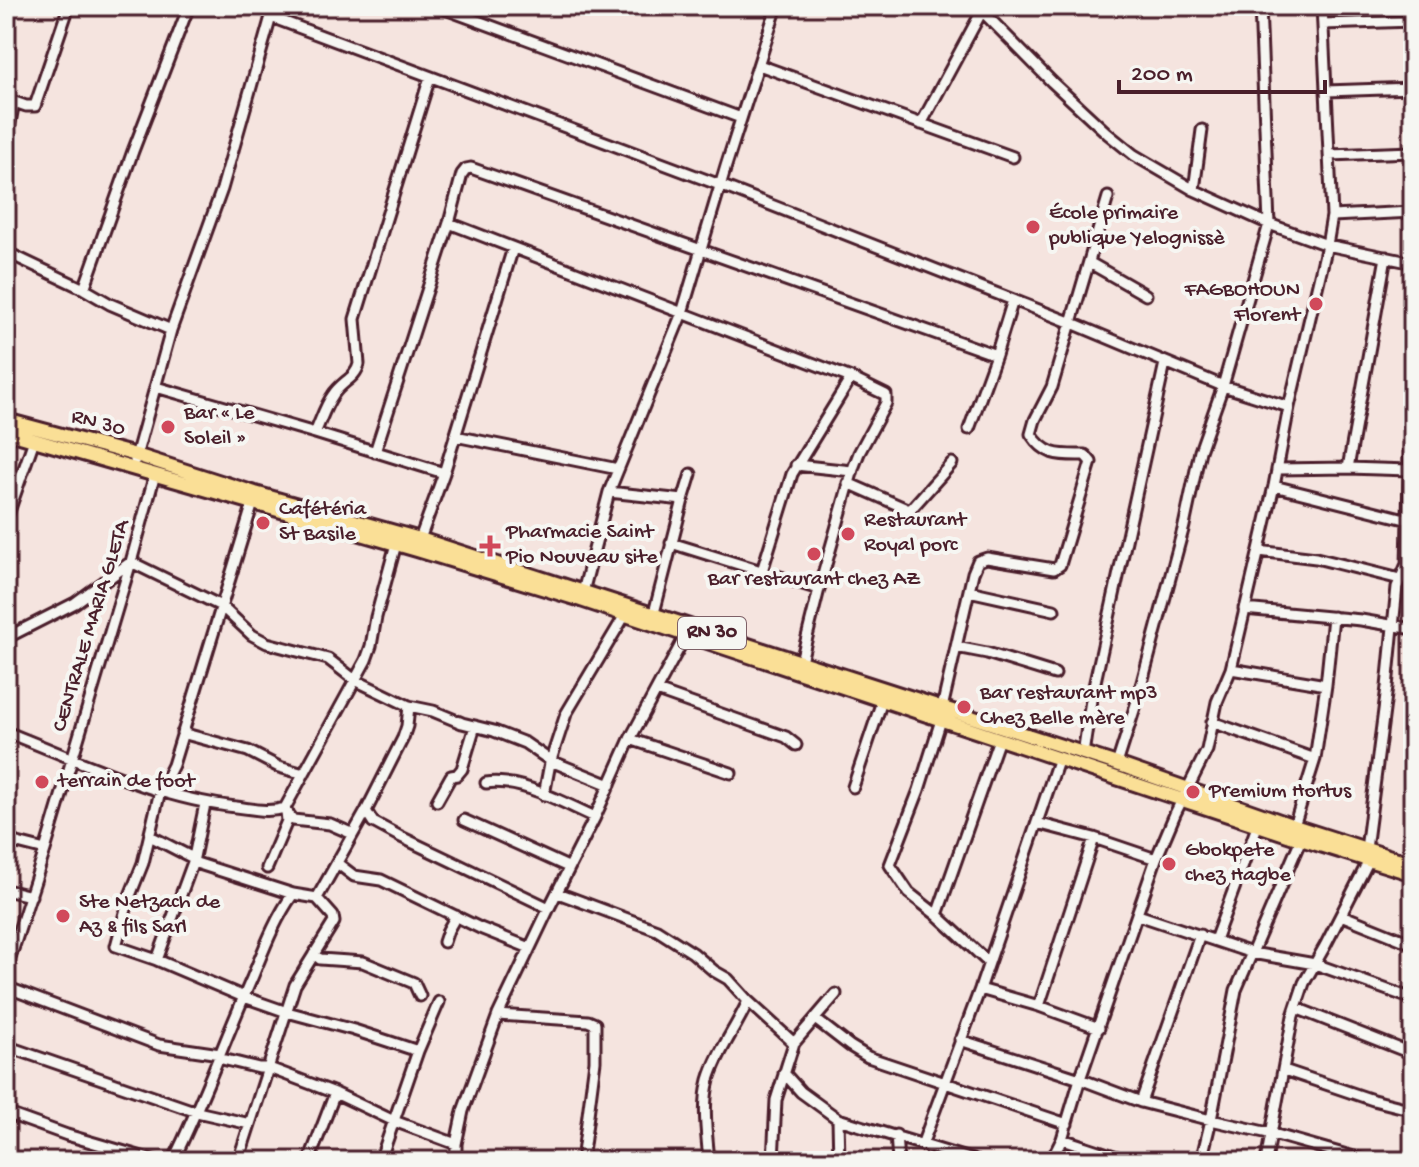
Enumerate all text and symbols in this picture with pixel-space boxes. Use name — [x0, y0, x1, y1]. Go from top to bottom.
scale bar — [1119, 44, 1325, 94]
text: 200 m — [1131, 61, 1193, 90]
place label: École primaire publique Yelognissè — [1048, 201, 1225, 252]
marker: École primaire publique Yelognissè — [1024, 218, 1042, 236]
place label: FAGBOHOUN Florent — [1184, 278, 1302, 329]
marker: FAGBOHOUN Florent — [1307, 295, 1325, 313]
place label: Bar « Le Soleil » — [183, 401, 255, 452]
street label: RN 30 — [68, 404, 128, 444]
marker: Bar « Le Soleil » — [159, 418, 177, 436]
place label: Cafétéria St Basile — [279, 497, 367, 548]
place label: Restaurant Royal porc — [864, 508, 968, 559]
marker: Cafétéria St Basile — [254, 514, 272, 532]
street label: CENTRALE MARIA GLETA — [47, 516, 137, 735]
place label: Pharmacie Saint Pio Nouveau site — [505, 520, 658, 571]
marker: Restaurant Royal porc — [839, 525, 857, 543]
marker: Pharmacie Saint Pio Nouveau site — [481, 537, 499, 555]
marker: Bar restaurant chez AZ — [805, 545, 823, 563]
place label: Bar restaurant chez AZ — [707, 567, 921, 593]
road number: RN 30 — [678, 617, 746, 649]
place label: Bar restaurant mp3 Chez Belle mère — [979, 681, 1158, 732]
marker: Bar restaurant mp3 Chez Belle mère — [955, 698, 973, 716]
place label: terrain de foot — [56, 769, 197, 795]
marker: terrain de foot — [33, 773, 51, 791]
place label: Premium Hortus — [1208, 779, 1352, 805]
marker: Premium Hortus — [1184, 783, 1202, 801]
place label: Gbokpete chez Hagbe — [1185, 838, 1291, 889]
marker: Gbokpete chez Hagbe — [1160, 855, 1178, 873]
place label: Ste Netzach de Az & fils Sarl — [79, 890, 221, 941]
marker: Ste Netzach de Az & fils Sarl — [54, 907, 72, 925]

